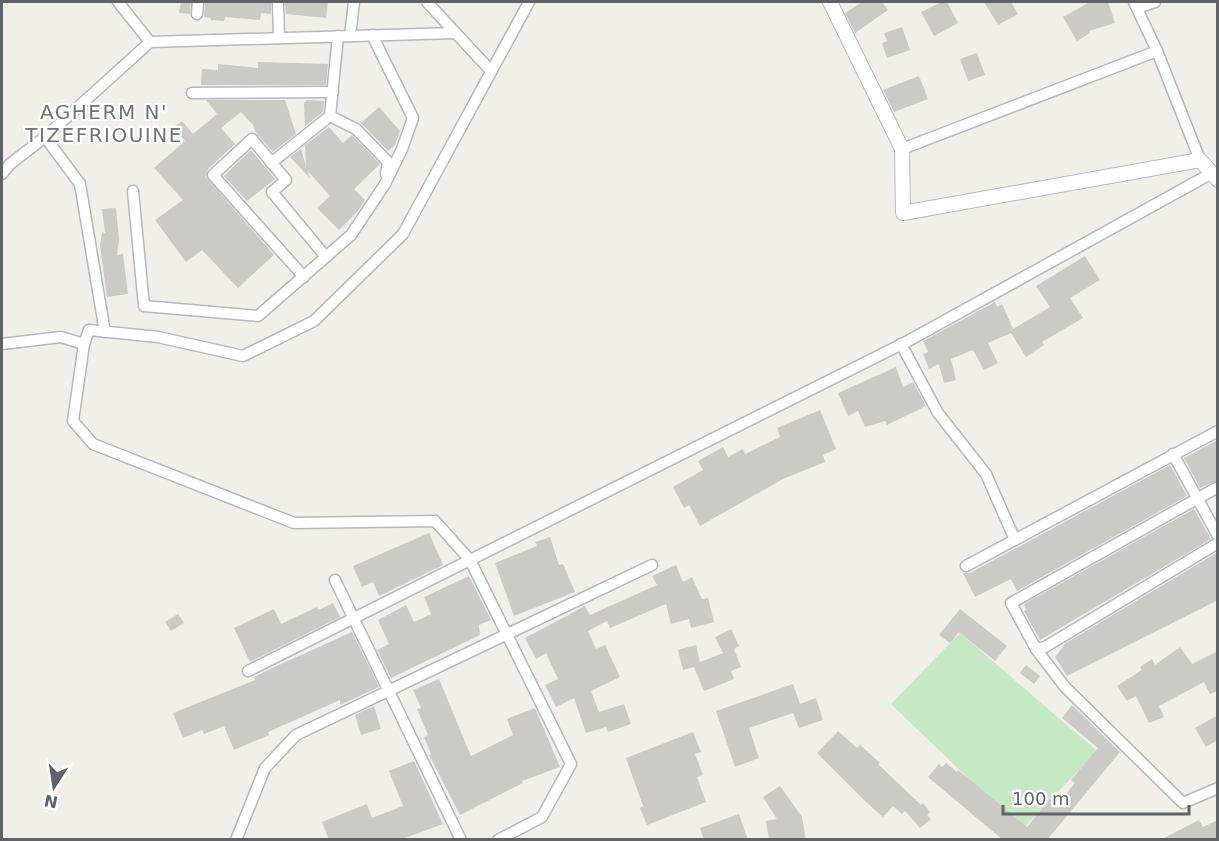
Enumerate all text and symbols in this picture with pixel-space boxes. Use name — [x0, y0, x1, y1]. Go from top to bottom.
district label: AGHERM N' TIZEFRIOUINE — [24, 100, 183, 147]
north arrow — [24, 757, 84, 817]
scale bar — [1003, 778, 1189, 816]
text: 100 m — [1012, 788, 1070, 809]
text: N — [42, 790, 60, 812]

